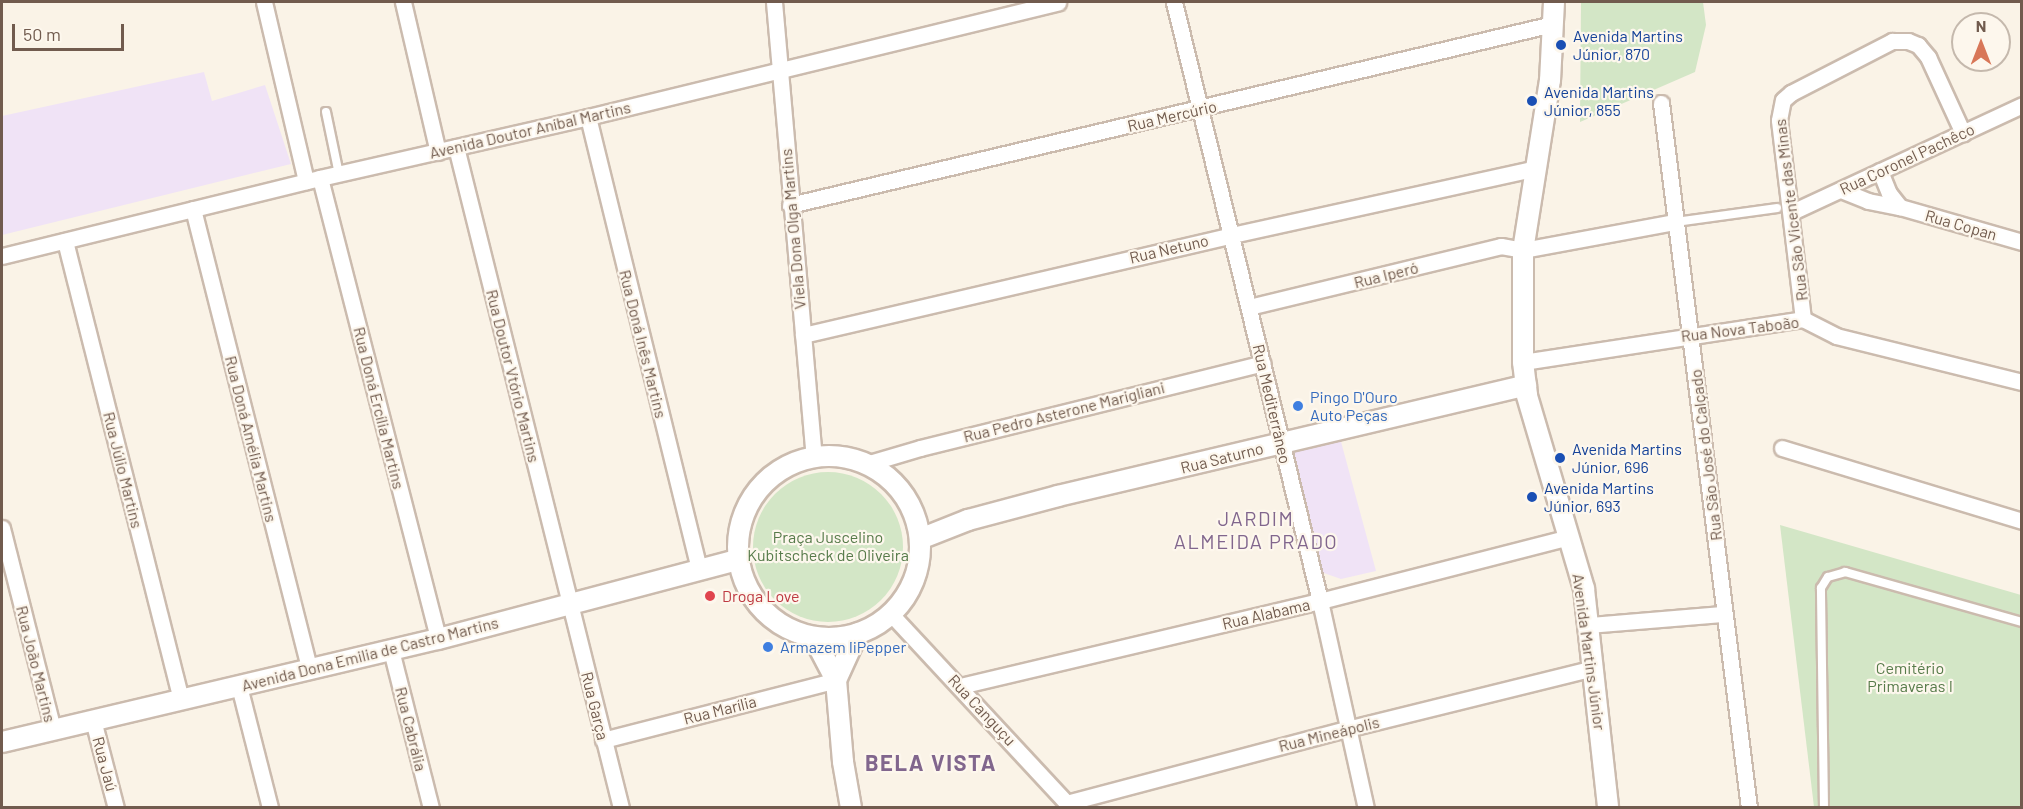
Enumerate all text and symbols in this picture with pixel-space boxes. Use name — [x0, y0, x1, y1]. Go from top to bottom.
scale bar — [15, 12, 128, 50]
north arrow — [1951, 12, 2011, 72]
text: N — [1976, 16, 1986, 35]
text: 50 m — [23, 23, 61, 45]
place label: Avenida Martins Júnior, 870 — [1573, 26, 1683, 64]
marker: Avenida Martins Júnior, 870 — [1554, 38, 1568, 52]
place label: Avenida Martins Júnior, 855 — [1544, 82, 1654, 120]
marker: Avenida Martins Júnior, 855 — [1525, 94, 1539, 108]
street label: Rua Mercúrio — [1125, 96, 1219, 136]
street label: Avenida Doutor Aníbal Martins — [428, 97, 632, 163]
street label: Rua São Vicente das Minas — [1770, 118, 1812, 302]
street label: Rua Coronel Pachêco — [1837, 119, 1977, 199]
street label: Viela Dona Olga Martins — [776, 148, 810, 310]
street label: Rua Copan — [1923, 206, 1999, 244]
street label: Rua Netuno — [1128, 231, 1210, 267]
street label: Rua Iperó — [1352, 258, 1420, 292]
street label: Rua Doná Inês Martins — [615, 268, 671, 420]
street label: Rua Doutor Vtório Martins — [482, 288, 544, 464]
street label: Rua Nova Taboão — [1680, 312, 1800, 346]
street label: Rua Doná Ercília Martins — [350, 325, 408, 491]
street label: Rua Mediterrâneo — [1249, 342, 1295, 466]
street label: Rua Doná Amélia Martins — [221, 354, 281, 524]
street label: Rua São José do Calçado — [1686, 368, 1726, 542]
street label: Rua Pedro Asterone Marigliani — [961, 378, 1167, 446]
place label: Pingo D'Ouro Auto Peças — [1310, 387, 1398, 425]
marker: Pingo D'Ouro Auto Peças — [1291, 399, 1305, 413]
street label: Rua Júlio Martins — [99, 410, 147, 530]
street label: Rua Saturno — [1179, 438, 1265, 478]
place label: Avenida Martins Júnior, 696 — [1572, 439, 1682, 477]
marker: Avenida Martins Júnior, 696 — [1553, 451, 1567, 465]
place label: Avenida Martins Júnior, 693 — [1544, 478, 1654, 516]
marker: Avenida Martins Júnior, 693 — [1525, 490, 1539, 504]
district label: JARDIM ALMEIDA PRADO — [1174, 507, 1338, 554]
park label: Praça Juscelino Kubitscheck de Oliveira — [747, 527, 909, 565]
street label: Avenida Martins Júnior — [1568, 572, 1610, 732]
place label: Droga Love — [722, 586, 800, 606]
marker: Droga Love — [703, 589, 717, 603]
street label: Rua Alabama — [1220, 595, 1312, 633]
street label: Rua João Martins — [12, 604, 60, 724]
street label: Avenida Dona Emilia de Castro Martins — [240, 613, 500, 695]
place label: Armazem liPepper — [780, 637, 906, 657]
marker: Armazem liPepper — [761, 640, 775, 654]
park label: Cemitério Primaveras I — [1867, 658, 1953, 696]
street label: Rua Garça — [577, 670, 613, 742]
street label: Rua Canguçu — [944, 670, 1020, 750]
street label: Rua Cabrália — [391, 685, 431, 773]
street label: Rua Marília — [682, 692, 758, 728]
street label: Rua Mineápolis — [1277, 712, 1381, 756]
street label: Rua Jaú — [89, 735, 121, 793]
district label: BELA VISTA — [865, 750, 997, 776]

